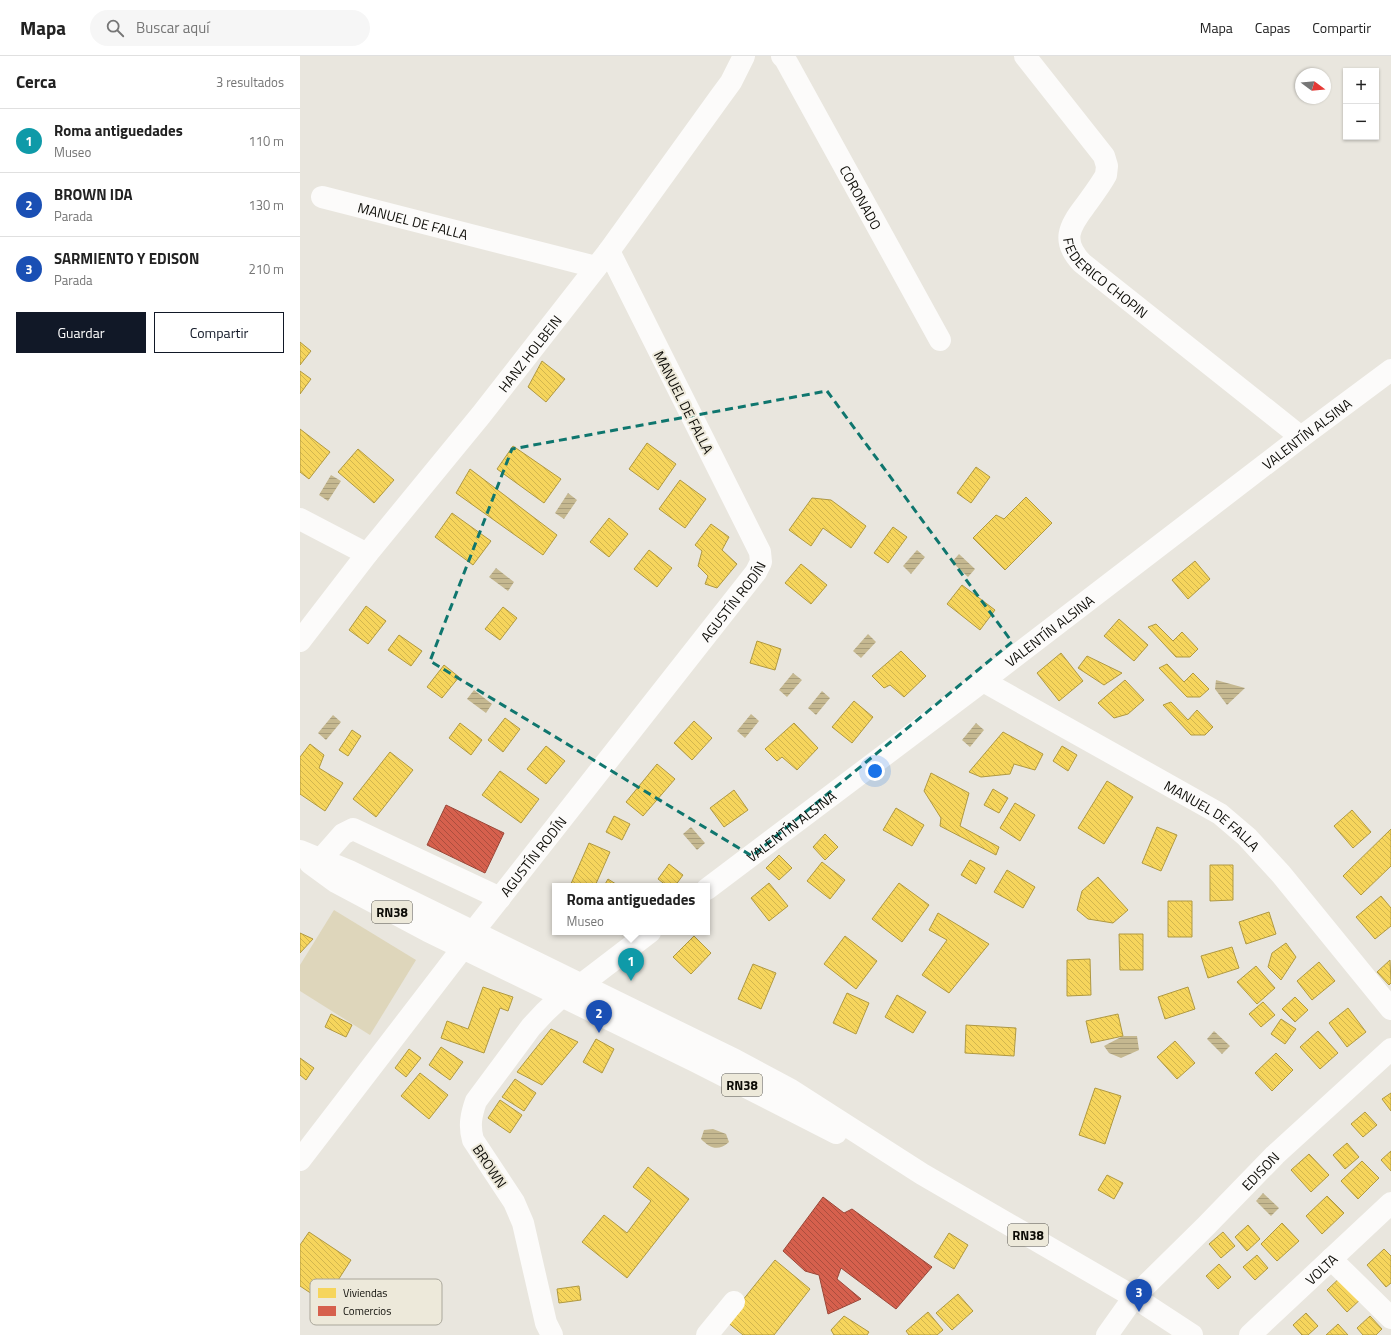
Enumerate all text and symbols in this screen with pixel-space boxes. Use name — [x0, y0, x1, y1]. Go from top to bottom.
search box — [90, 10, 370, 46]
text: Mapa — [20, 13, 66, 42]
text: Buscar aquí — [136, 16, 209, 39]
icon: search — [104, 17, 126, 39]
text: Mapa — [1200, 17, 1233, 38]
text: Capas — [1255, 17, 1290, 38]
text: Compartir — [1312, 17, 1371, 38]
north arrow — [1295, 68, 1331, 104]
map controls — [1343, 68, 1379, 140]
button: + — [1343, 68, 1379, 104]
text: Cerca — [16, 69, 56, 95]
text: 3 resultados — [216, 72, 284, 92]
button: − — [1343, 104, 1379, 140]
text: Roma antiguedades — [54, 119, 183, 142]
text: 1 — [25, 131, 33, 151]
text: 110 m — [248, 131, 284, 151]
text: Museo — [54, 142, 91, 162]
street label: CORONADO — [835, 161, 887, 233]
text: BROWN IDA — [54, 183, 133, 206]
text: 2 — [25, 195, 33, 215]
text: 130 m — [248, 195, 284, 215]
street label: MANUEL DE FALLA — [356, 196, 471, 245]
text: Parada — [54, 206, 93, 226]
street label: FEDERICO CHOPIN — [1059, 236, 1153, 322]
text: SARMIENTO Y EDISON — [54, 247, 199, 270]
text: 3 — [25, 259, 33, 279]
text: 210 m — [248, 259, 284, 279]
text: Parada — [54, 270, 93, 290]
street label: HANZ HOLBEIN — [492, 310, 566, 396]
button: Guardar — [16, 312, 146, 353]
button: Compartir — [154, 312, 284, 353]
street label: MANUEL DE FALLA — [649, 347, 719, 458]
street label: VALENTÍN ALSINA — [1257, 392, 1356, 474]
street label: AGUSTÍN RODÍN — [695, 557, 770, 646]
street label: VALENTÍN ALSINA — [1000, 589, 1099, 671]
your location — [865, 761, 885, 781]
street label: MANUEL DE FALLA — [1161, 774, 1266, 856]
street label: VALENTÍN ALSINA — [742, 785, 841, 867]
street label: AGUSTÍN RODÍN — [495, 811, 571, 900]
popup — [552, 883, 710, 935]
text: Roma antiguedades — [567, 888, 695, 911]
road number: RN38 — [372, 901, 412, 923]
text: Museo — [567, 911, 604, 931]
pin: 1 — [618, 948, 644, 981]
pin: 2 — [586, 1000, 612, 1033]
road number: RN38 — [722, 1074, 762, 1096]
street label: BROWN — [468, 1140, 512, 1192]
street label: EDISON — [1236, 1147, 1284, 1195]
road number: RN38 — [1008, 1224, 1048, 1246]
street label: VOLTA — [1300, 1248, 1342, 1289]
legend — [310, 1279, 442, 1325]
pin: 3 — [1126, 1279, 1152, 1312]
text: Viviendas — [343, 1285, 387, 1301]
text: Comercios — [343, 1303, 391, 1319]

